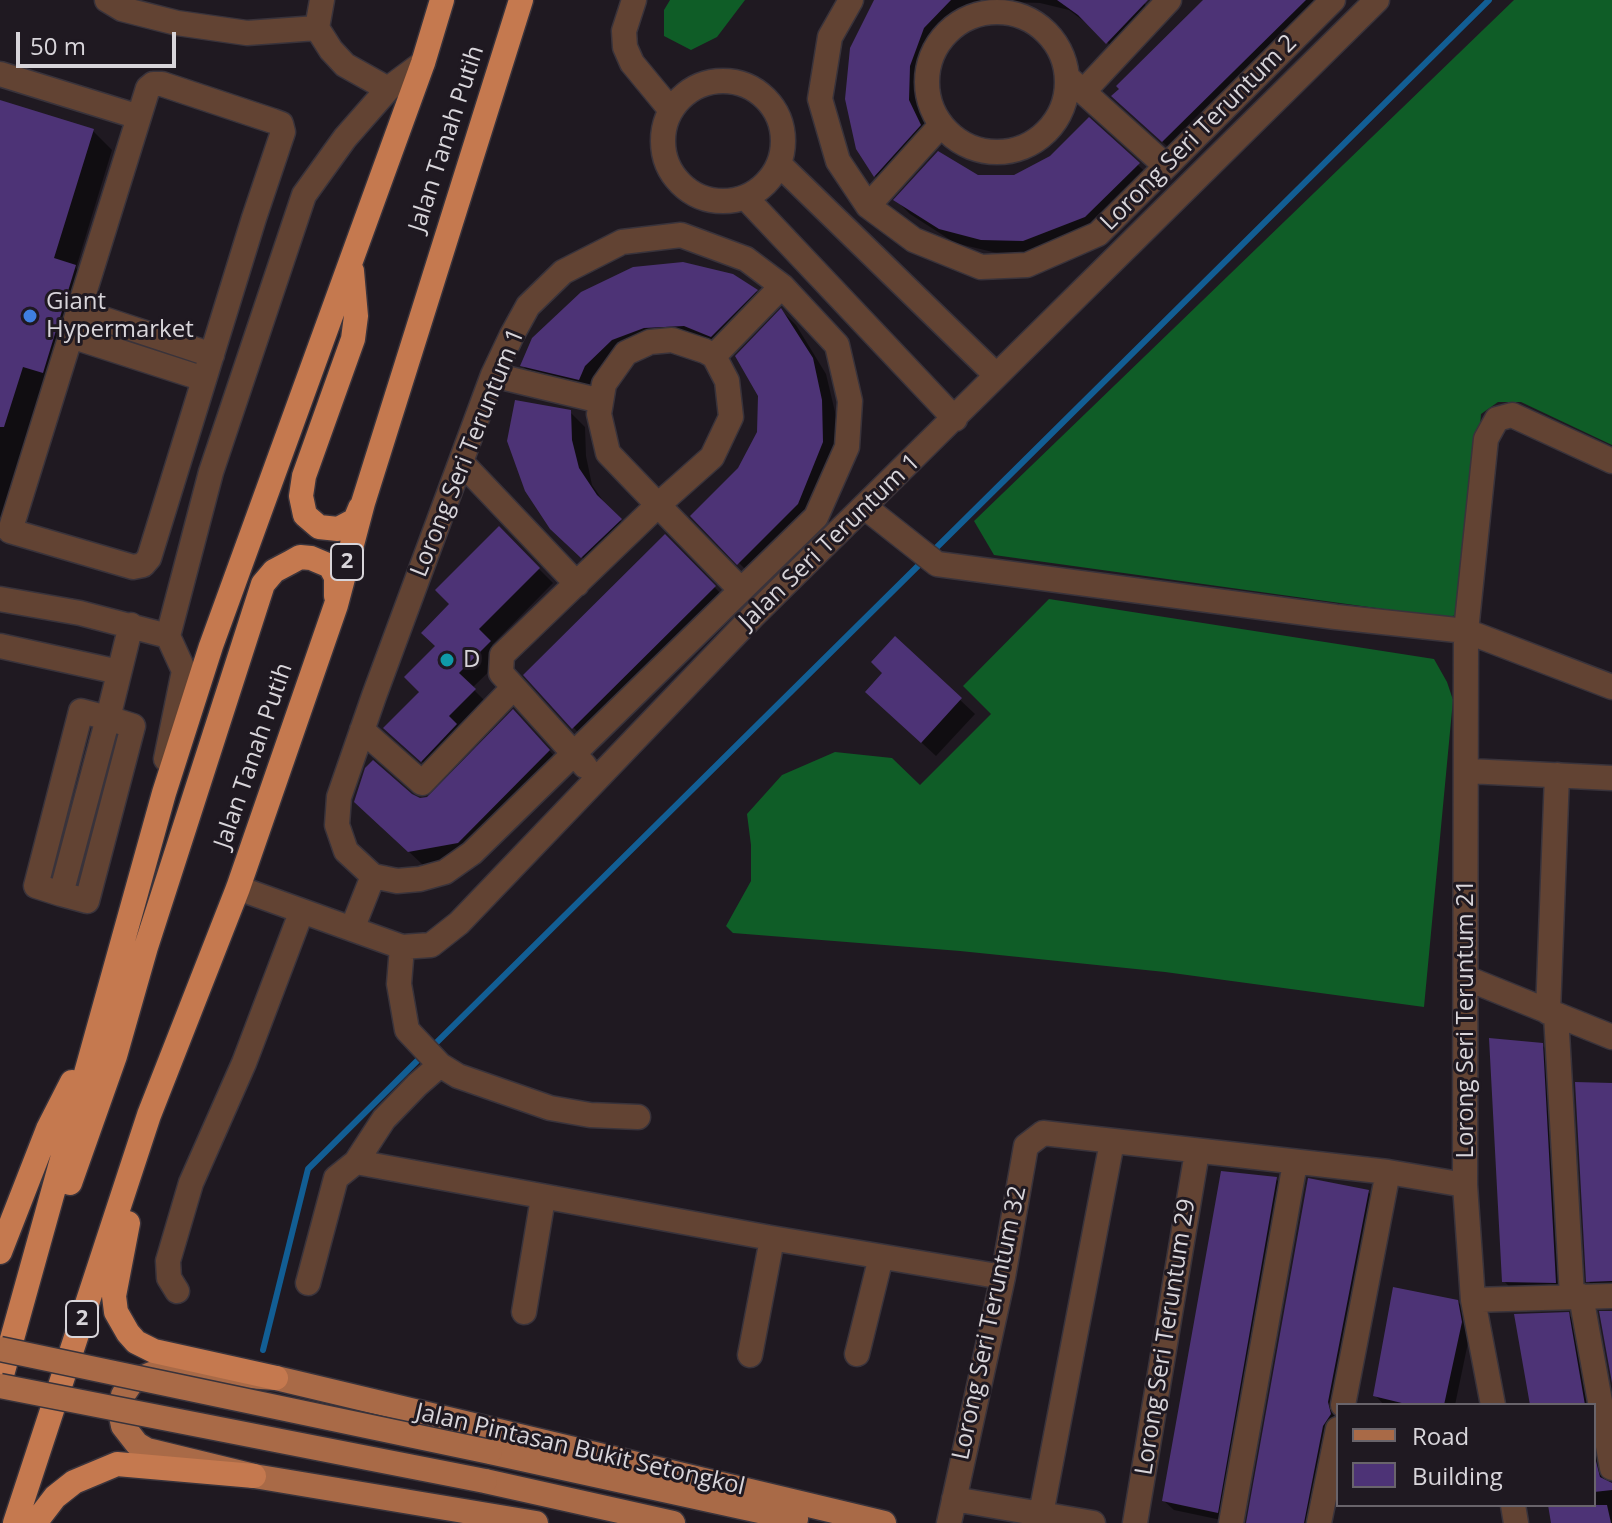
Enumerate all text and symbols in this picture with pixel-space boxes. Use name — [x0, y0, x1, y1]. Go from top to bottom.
scale bar — [20, 16, 180, 66]
text: 50 m — [30, 29, 86, 62]
street label: Lorong Seri Teruntum 2 — [1095, 29, 1303, 237]
street label: Jalan Tanah Putih — [403, 42, 491, 236]
place label: Giant Hypermarket — [46, 288, 194, 344]
marker: Giant Hypermarket — [21, 307, 39, 325]
street label: Lorong Seri Teruntum 1 — [405, 325, 531, 581]
street label: Jalan Seri Teruntum 1 — [734, 448, 926, 636]
road number: 2 — [331, 544, 363, 580]
place label: D — [463, 646, 480, 674]
marker: D — [438, 651, 456, 669]
street label: Jalan Tanah Putih — [209, 660, 299, 852]
street label: Lorong Seri Teruntum 21 — [1452, 879, 1480, 1159]
street label: Lorong Seri Teruntum 32 — [947, 1184, 1033, 1462]
street label: Lorong Seri Teruntum 29 — [1130, 1197, 1202, 1477]
road number: 2 — [66, 1301, 98, 1337]
street label: Jalan Pintasan Bukit Setongkol — [413, 1398, 747, 1502]
legend — [1336, 1403, 1596, 1507]
text: Road — [1412, 1419, 1469, 1452]
text: Building — [1412, 1459, 1503, 1492]

